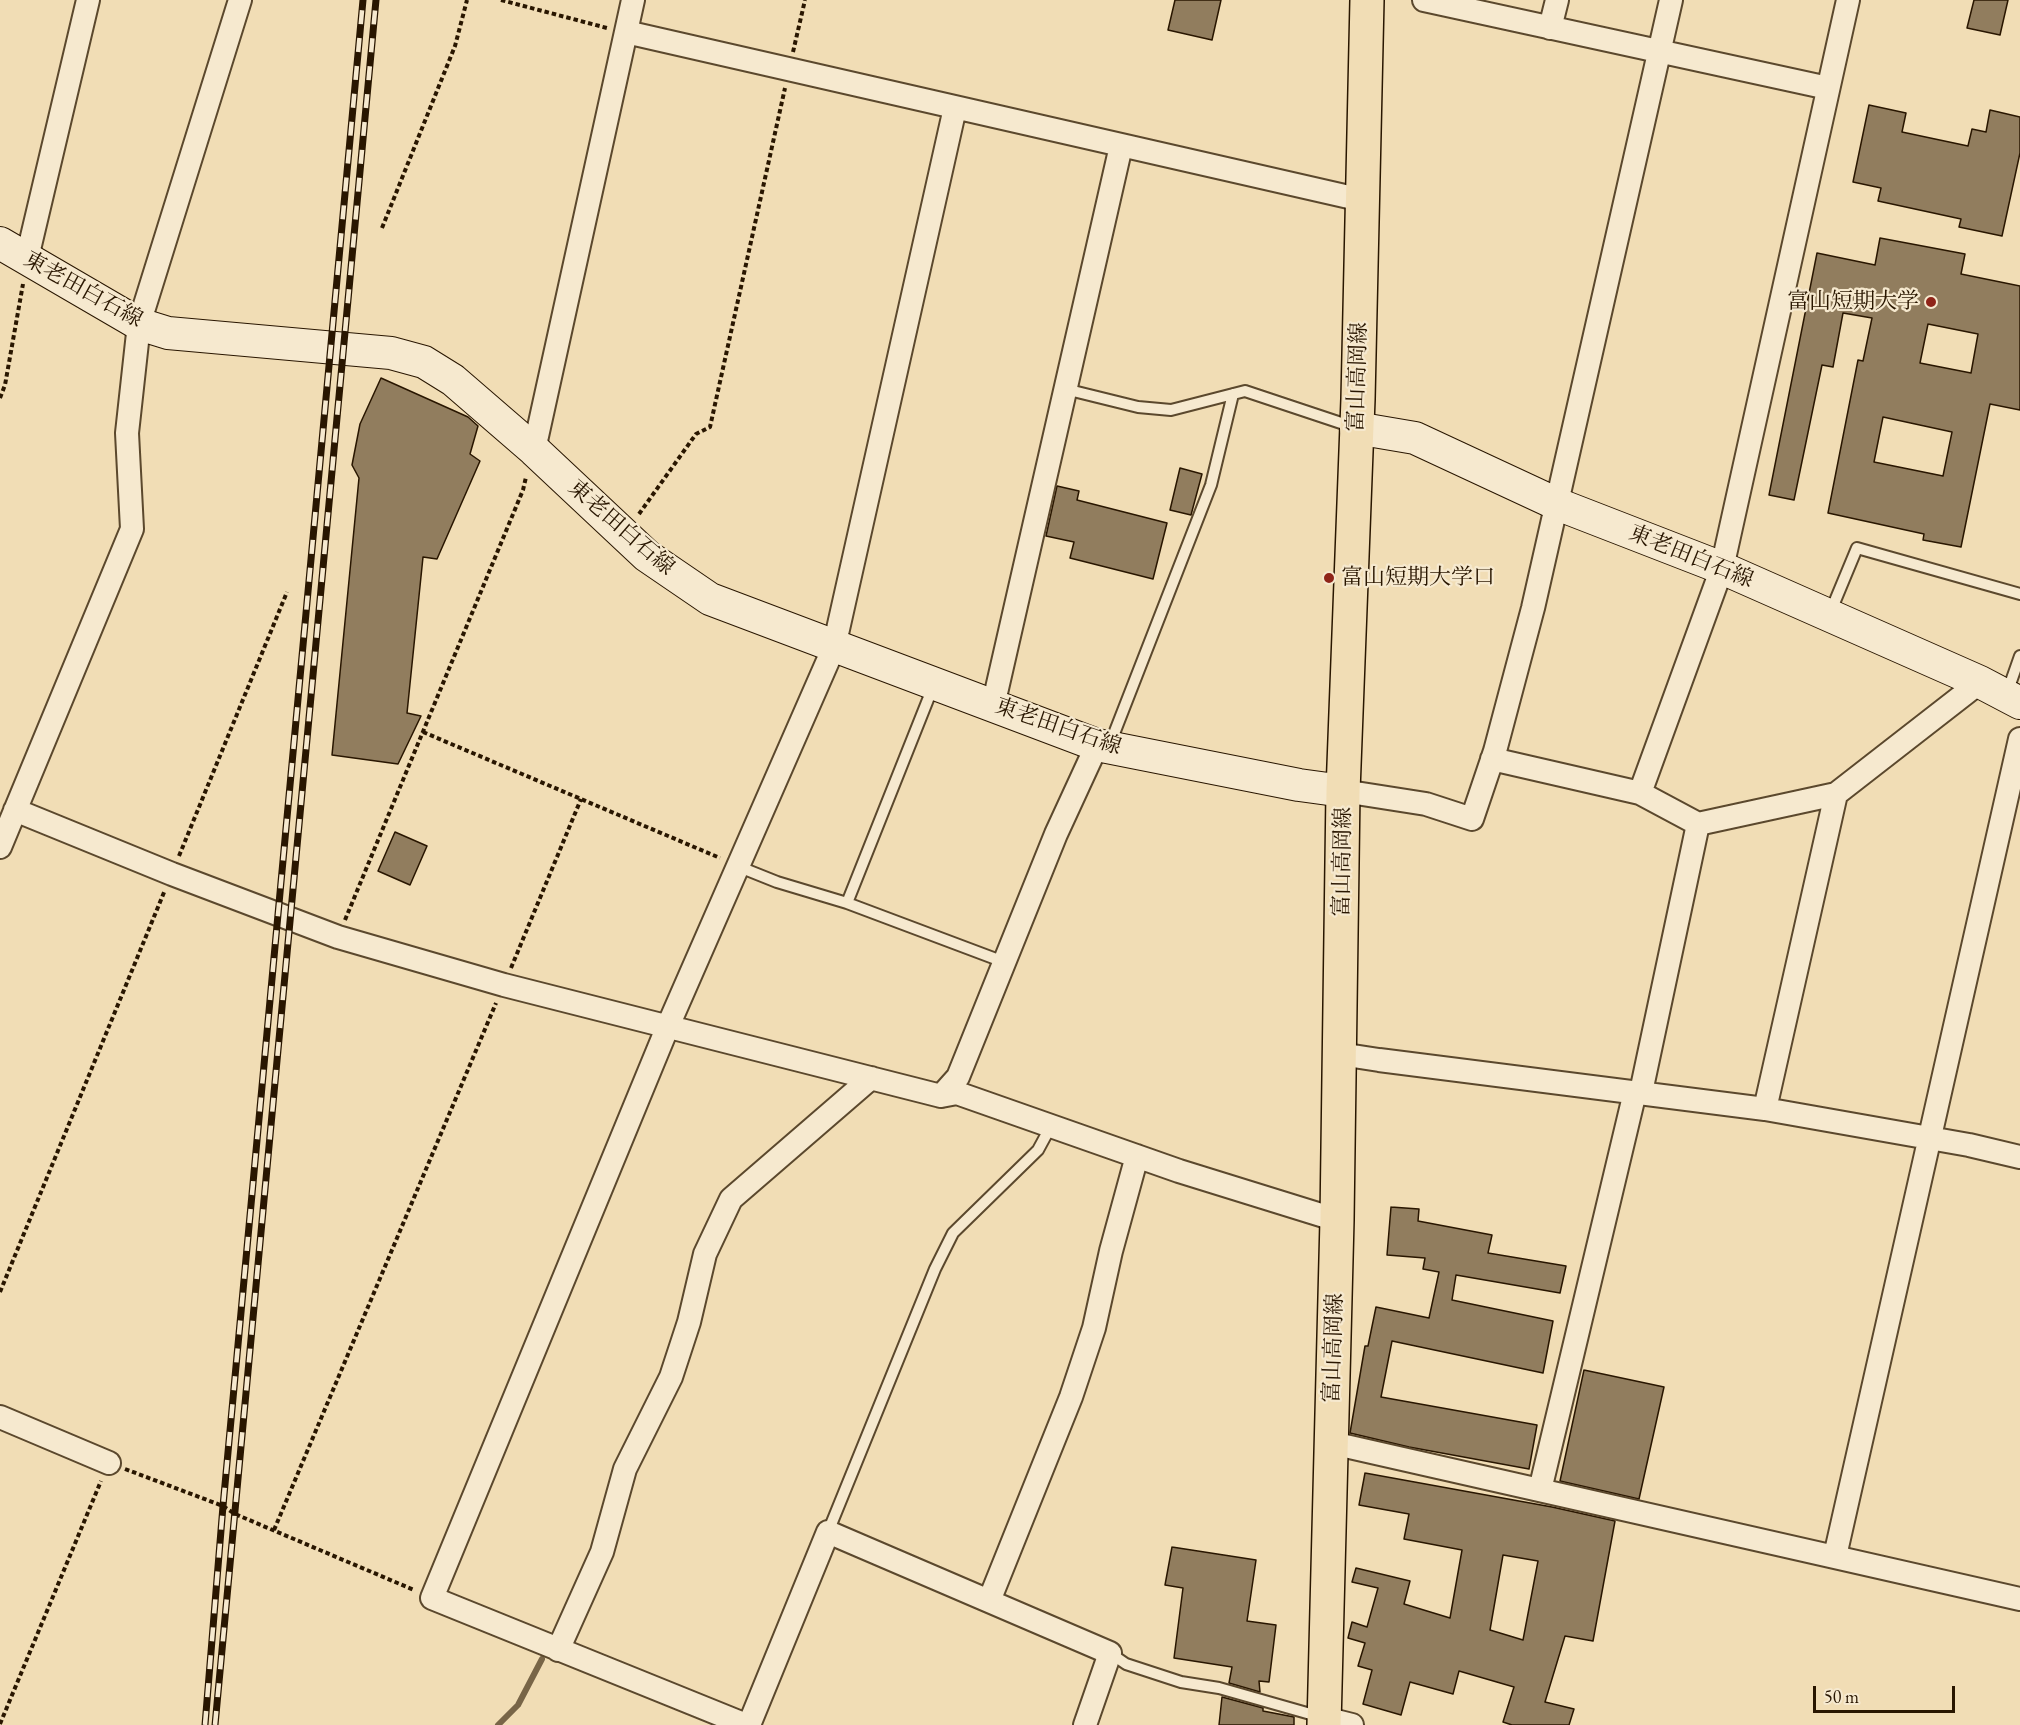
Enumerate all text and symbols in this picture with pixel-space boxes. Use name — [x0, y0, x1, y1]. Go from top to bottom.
street label: 東老田白石線 — [19, 246, 147, 334]
place label: 富山短期大学 — [1787, 289, 1919, 315]
marker: 富山短期大学 — [1924, 295, 1938, 309]
street label: 富山高岡線 — [1343, 322, 1373, 432]
street label: 東老田白石線 — [563, 475, 679, 581]
street label: 東老田白石線 — [1625, 520, 1757, 594]
place label: 富山短期大学口 — [1341, 565, 1495, 591]
marker: 富山短期大学口 — [1322, 571, 1336, 585]
street label: 東老田白石線 — [991, 693, 1125, 761]
street label: 富山高岡線 — [1329, 807, 1357, 917]
street label: 富山高岡線 — [1319, 1293, 1349, 1403]
scale bar — [1816, 1674, 1958, 1712]
text: 50 m — [1824, 1685, 1859, 1708]

